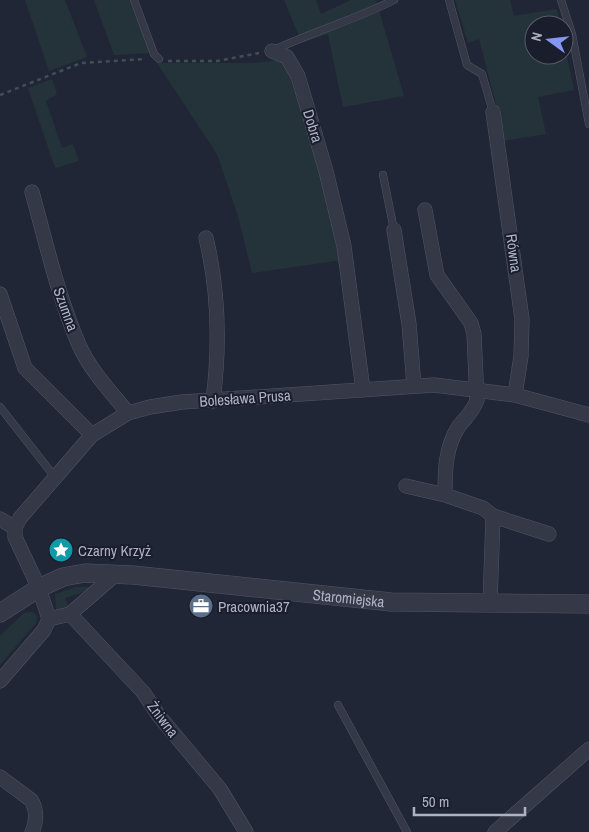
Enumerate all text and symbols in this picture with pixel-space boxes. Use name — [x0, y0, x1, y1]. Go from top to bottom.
north arrow — [524, 15, 574, 65]
text: N — [527, 30, 546, 43]
street label: Dobra — [298, 107, 328, 145]
street label: Równa — [501, 233, 527, 274]
street label: Szumna — [48, 284, 84, 334]
street label: Bolesława Prusa — [199, 384, 292, 412]
place icon: Czarny Krzyż — [48, 537, 74, 563]
place label: Czarny Krzyż — [78, 540, 151, 561]
street label: Staromiejska — [312, 583, 386, 612]
office icon: Pracownia37 — [188, 593, 214, 619]
place label: Pracownia37 — [218, 596, 290, 617]
street label: Żniwna — [142, 697, 184, 742]
scale bar — [414, 784, 525, 816]
text: 50 m — [422, 791, 449, 812]

